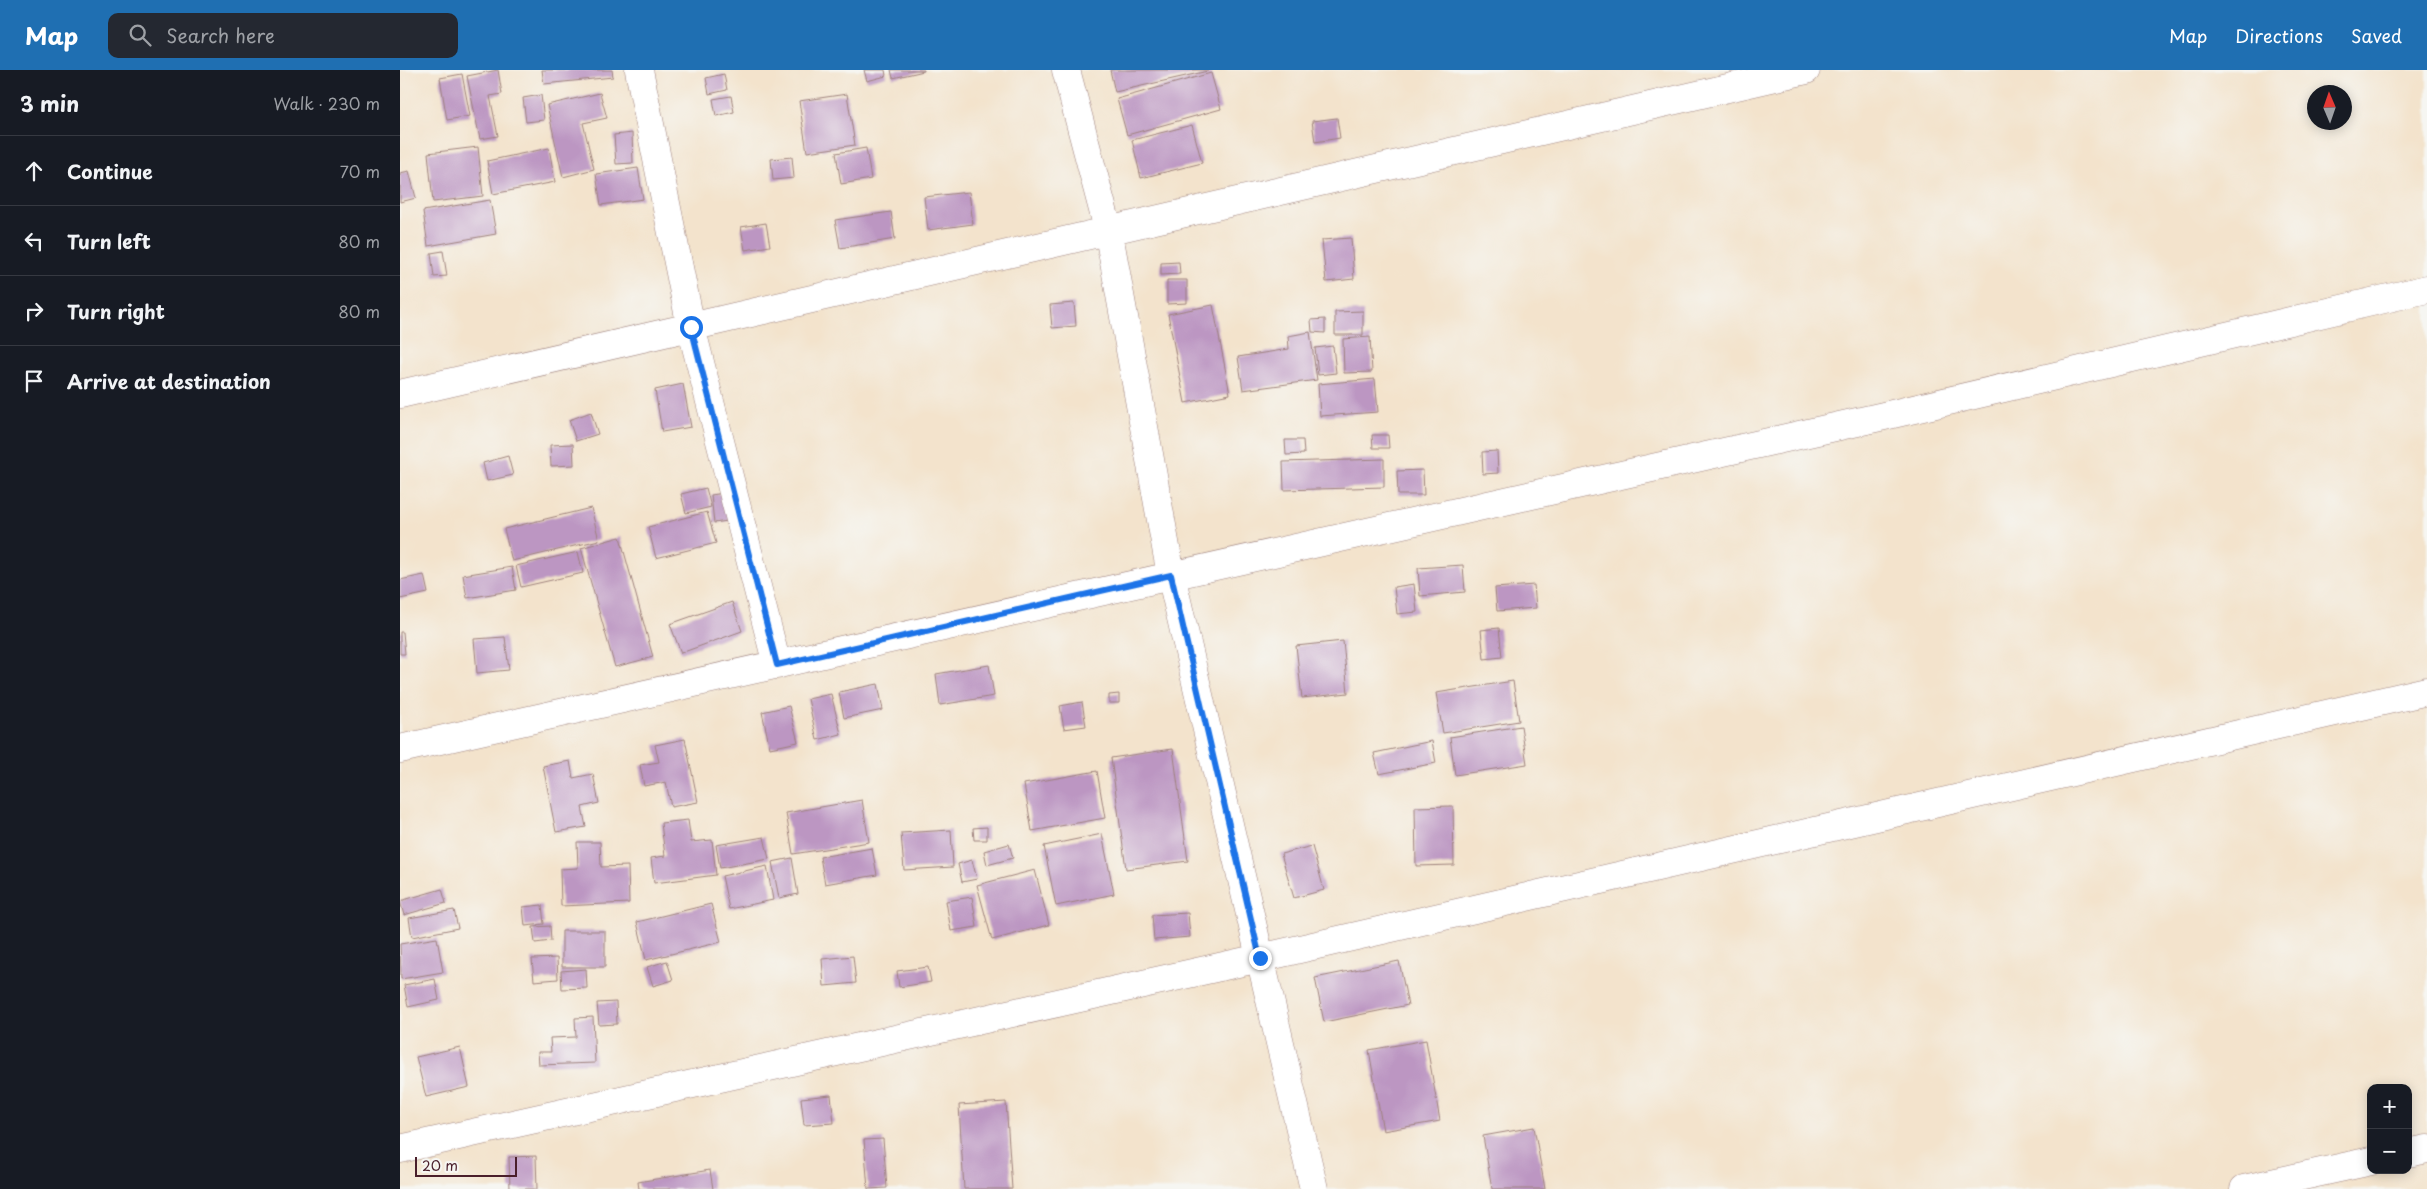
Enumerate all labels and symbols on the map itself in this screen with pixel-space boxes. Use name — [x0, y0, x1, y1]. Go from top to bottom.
north arrow — [2307, 85, 2352, 130]
route start — [680, 316, 703, 339]
route end — [1249, 947, 1272, 970]
scale bar — [415, 1154, 518, 1177]

